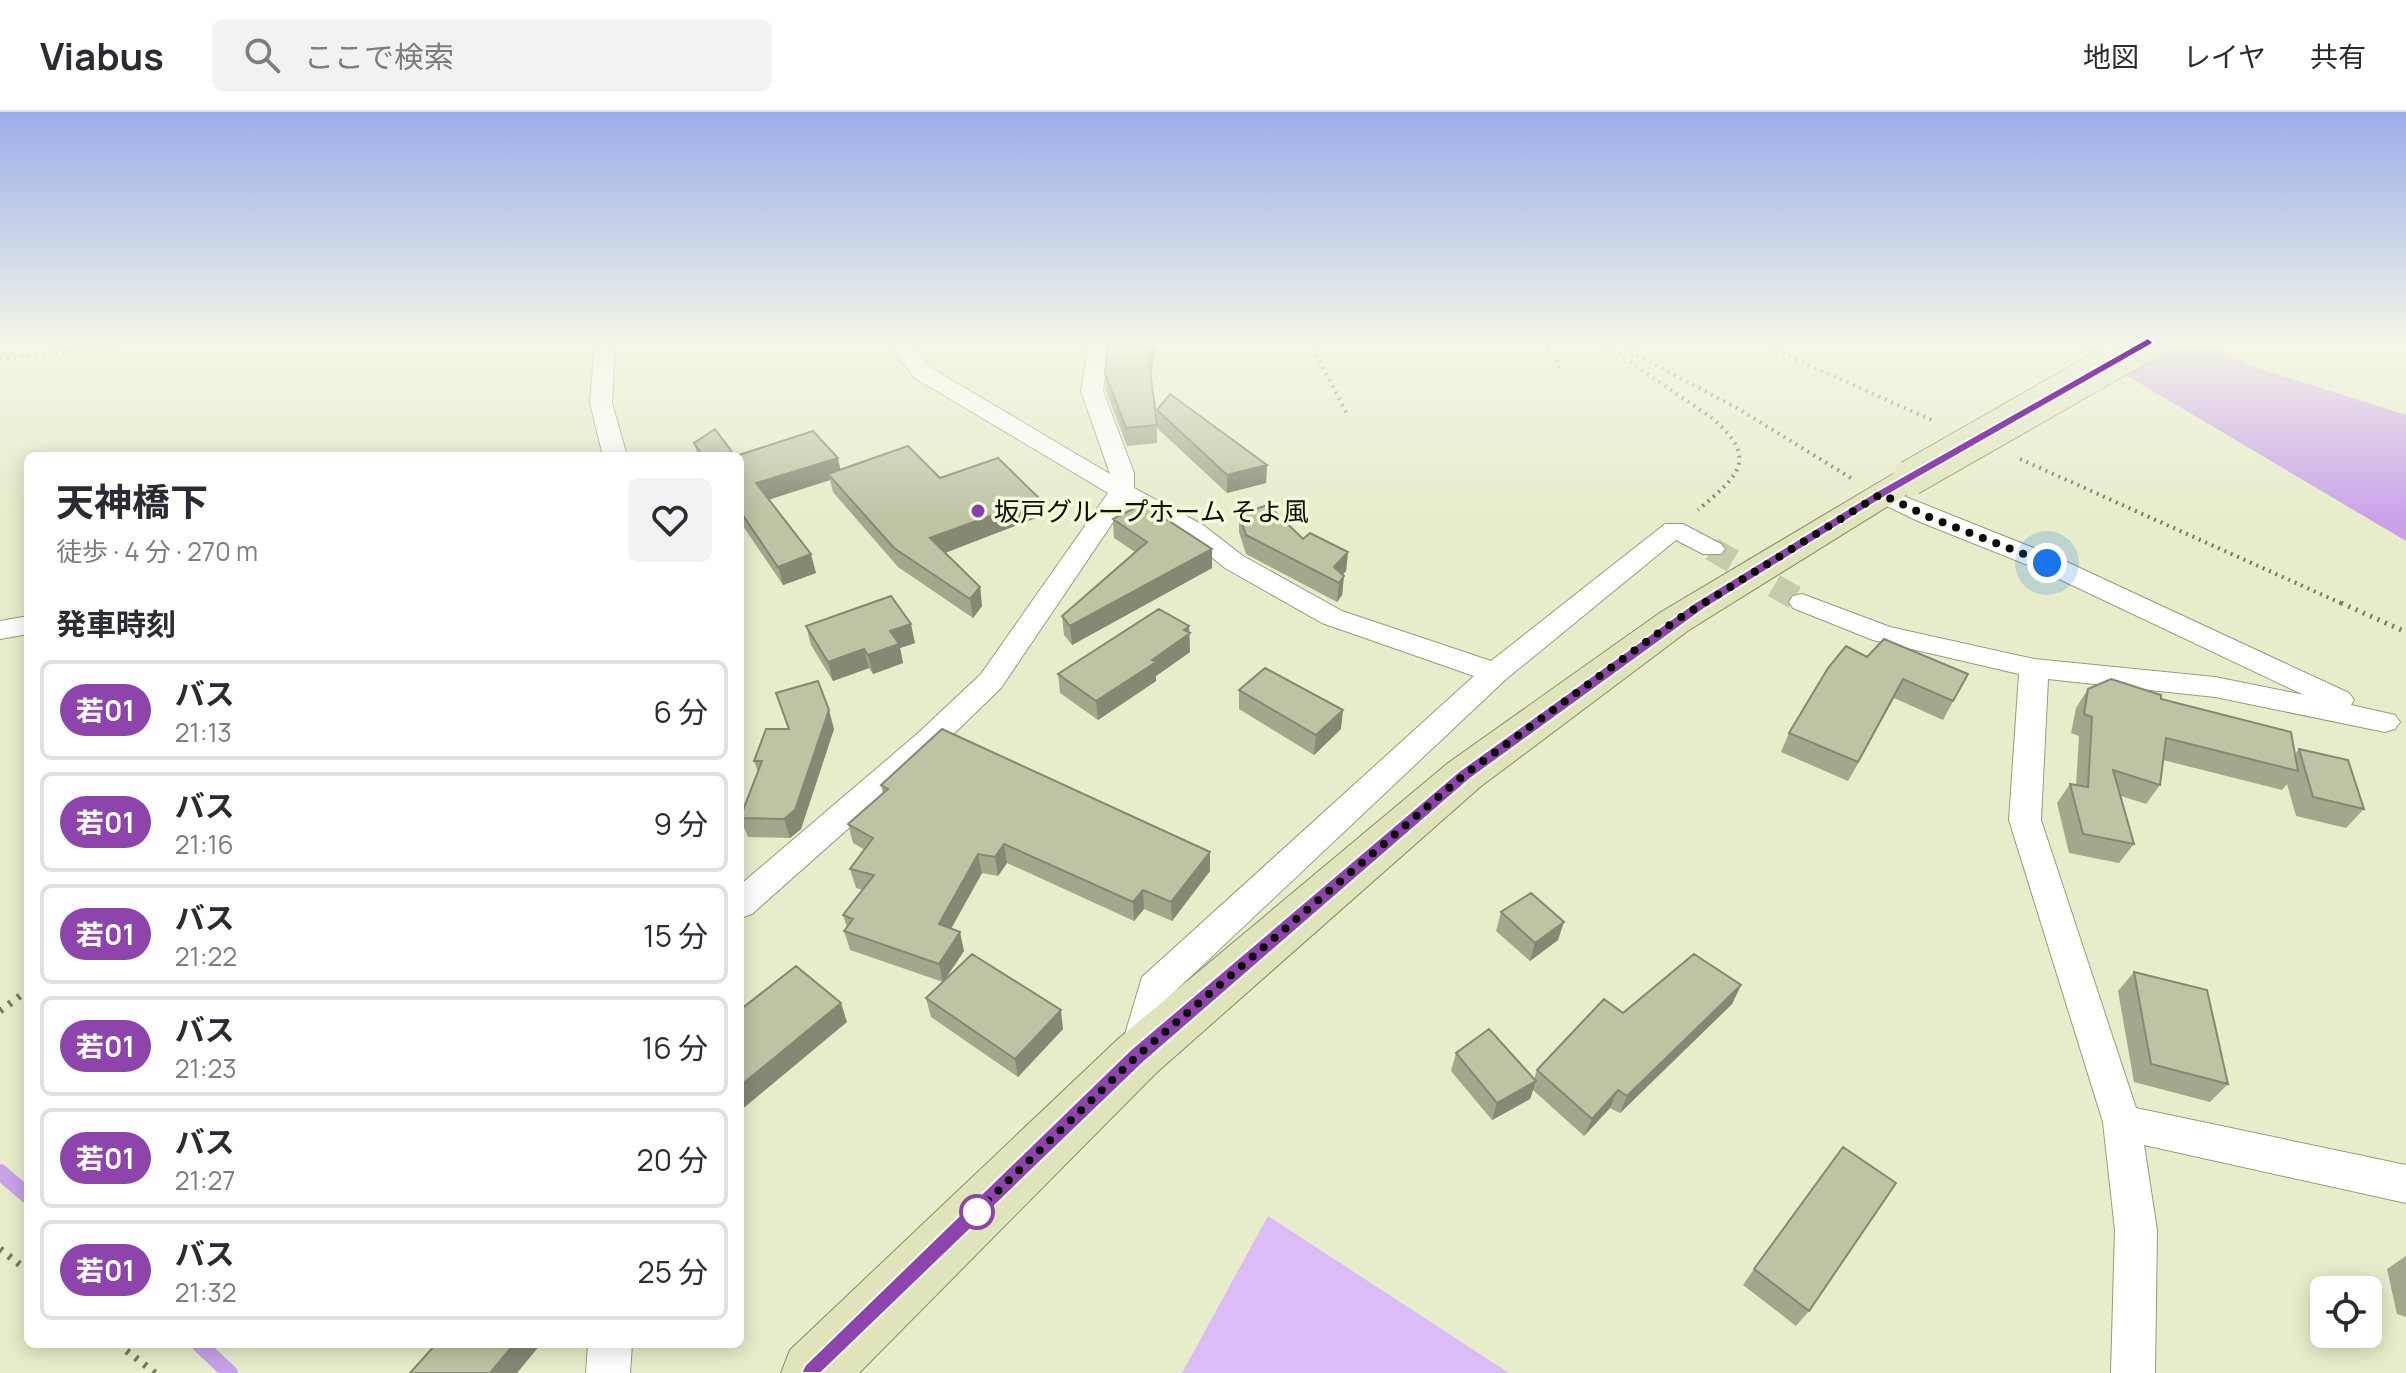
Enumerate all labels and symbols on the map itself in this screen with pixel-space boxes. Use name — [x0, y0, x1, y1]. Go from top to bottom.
place label: 坂戸グループホーム そよ風 — [994, 493, 1309, 529]
marker: 坂戸グループホーム そよ風 — [969, 502, 987, 520]
your location — [2027, 543, 2067, 583]
unlabelled marker — [960, 1195, 994, 1229]

